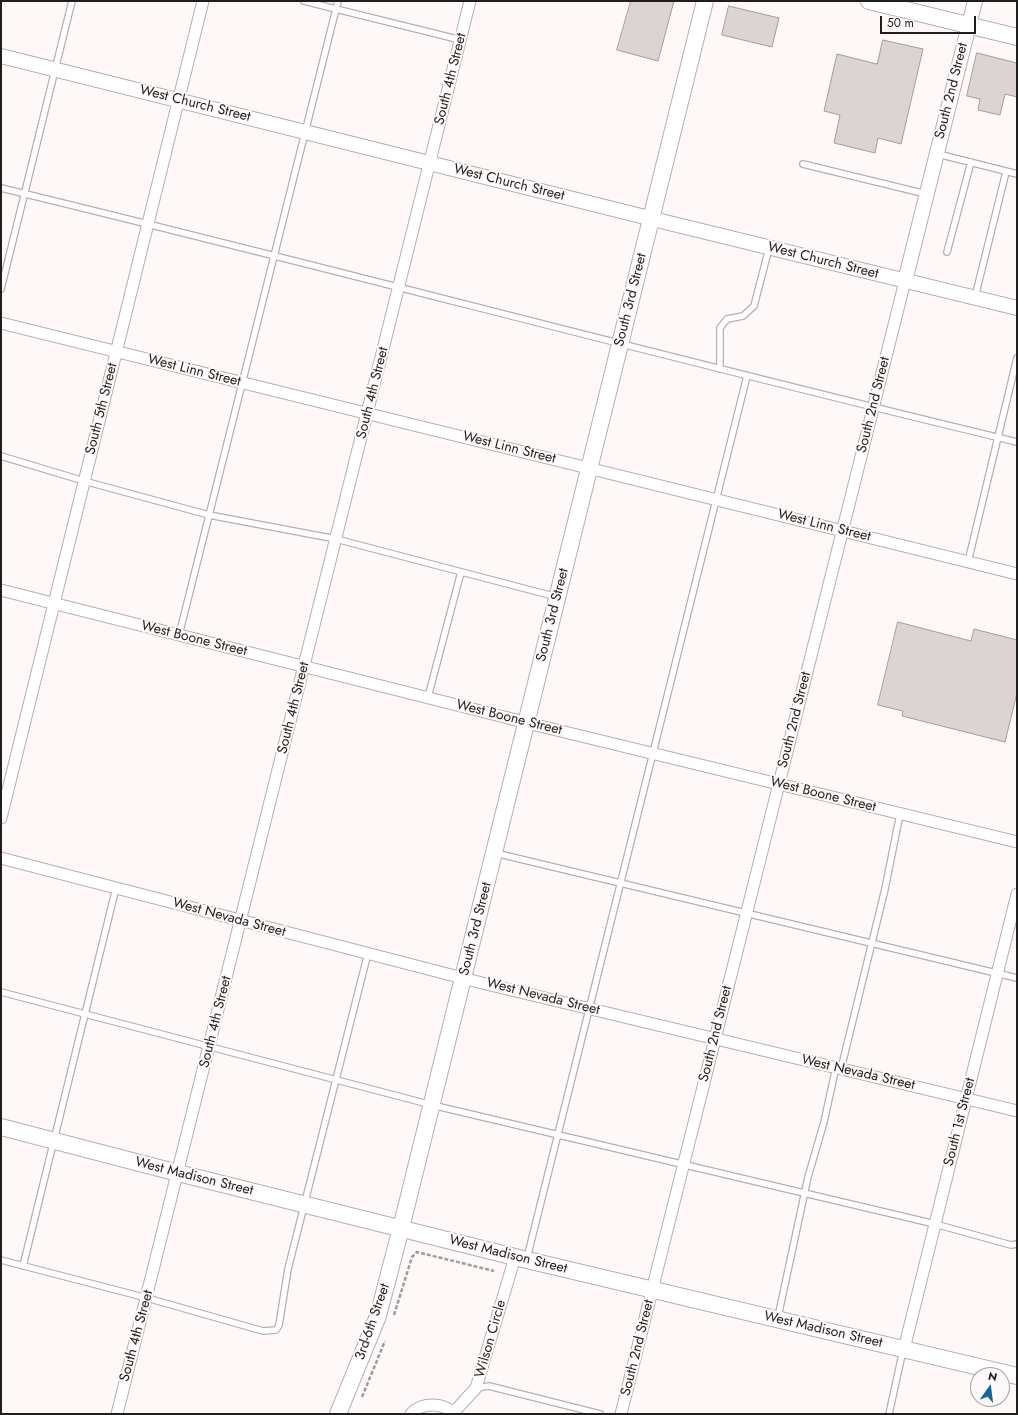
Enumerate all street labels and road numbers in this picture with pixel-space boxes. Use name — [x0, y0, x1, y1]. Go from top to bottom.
street label: South 4th Street — [431, 31, 471, 127]
street label: South 2nd Street — [932, 41, 972, 141]
street label: West Church Street — [138, 82, 252, 126]
street label: West Church Street — [452, 161, 566, 205]
street label: West Church Street — [766, 239, 880, 283]
street label: South 3rd Street — [611, 252, 651, 348]
street label: South 4th Street — [353, 345, 393, 441]
street label: West Linn Street — [146, 351, 242, 391]
street label: South 2nd Street — [854, 355, 894, 455]
street label: South 5th Street — [83, 361, 121, 457]
street label: West Linn Street — [461, 428, 557, 468]
street label: West Linn Street — [776, 506, 872, 546]
street label: South 3rd Street — [533, 567, 573, 663]
street label: West Boone Street — [139, 618, 249, 660]
street label: South 4th Street — [274, 660, 314, 756]
street label: South 2nd Street — [775, 670, 815, 770]
street label: West Boone Street — [454, 697, 564, 739]
street label: West Boone Street — [768, 774, 878, 816]
street label: South 3rd Street — [456, 881, 496, 977]
street label: West Nevada Street — [171, 895, 287, 941]
street label: South 4th Street — [196, 974, 236, 1070]
street label: West Nevada Street — [485, 975, 601, 1019]
street label: South 2nd Street — [696, 984, 736, 1084]
street label: West Nevada Street — [799, 1052, 917, 1094]
street label: South 1st Street — [941, 1076, 979, 1168]
street label: West Madison Street — [133, 1154, 255, 1200]
street label: West Madison Street — [447, 1232, 569, 1278]
street label: 3rd-6th Street — [352, 1282, 394, 1362]
street label: South 4th Street — [117, 1288, 157, 1384]
street label: Wilson Circle — [472, 1298, 510, 1380]
street label: South 2nd Street — [618, 1298, 658, 1398]
street label: West Madison Street — [762, 1308, 884, 1352]

